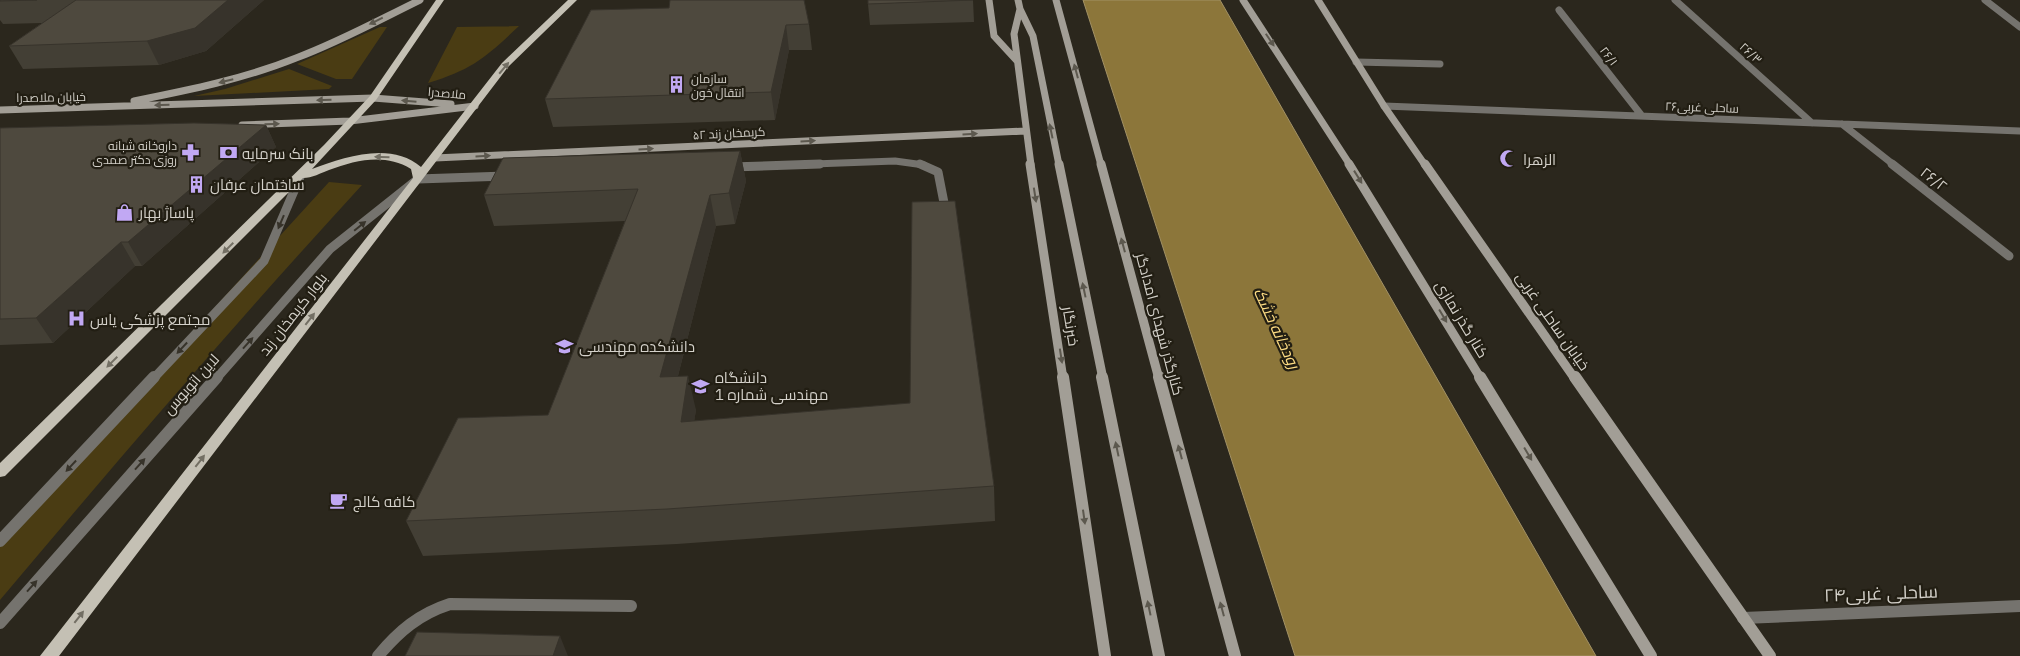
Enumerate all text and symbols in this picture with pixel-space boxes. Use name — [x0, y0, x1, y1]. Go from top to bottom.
one-way arrow — [369, 17, 383, 25]
one-way arrow — [1265, 33, 1275, 47]
street label: ۲۶/۳ — [1737, 39, 1765, 67]
street label: ۲۶/۱ — [1597, 43, 1621, 69]
one-way arrow — [499, 61, 510, 74]
one-way arrow — [1072, 63, 1080, 79]
place label: سازمان انتقال خون — [691, 71, 745, 100]
building icon: سازمان انتقال خون — [667, 75, 687, 95]
one-way arrow — [218, 77, 233, 85]
street label: ملاصدرا — [427, 84, 467, 102]
street label: خیابان ملاصدرا — [16, 89, 86, 105]
one-way arrow — [316, 96, 332, 104]
one-way arrow — [401, 97, 417, 105]
street label: ساحلی غربی۲۶ — [1665, 98, 1739, 116]
one-way arrow — [154, 102, 170, 110]
one-way arrow — [264, 119, 280, 127]
one-way arrow — [1047, 122, 1055, 138]
street label: کریمخان زند ۵۲ — [692, 124, 766, 142]
one-way arrow — [963, 129, 979, 137]
one-way arrow — [800, 137, 816, 145]
place label: داروخانه شبانه روزی دکتر صمدی — [92, 138, 177, 167]
pharmacy icon: داروخانه شبانه روزی دکتر صمدی — [181, 142, 201, 162]
bank icon: بانک سرمایه — [218, 143, 238, 163]
place label: بانک سرمایه — [242, 144, 314, 163]
one-way arrow — [638, 144, 654, 152]
mosque icon: الزهرا — [1499, 149, 1519, 169]
place label: الزهرا — [1523, 150, 1556, 169]
one-way arrow — [476, 152, 492, 160]
one-way arrow — [373, 153, 389, 161]
street label: ۲۶/۲ — [1917, 163, 1951, 195]
one-way arrow — [1353, 171, 1362, 184]
building icon: ساختمان عرفان — [186, 174, 206, 194]
place label: ساختمان عرفان — [210, 175, 305, 195]
one-way arrow — [1032, 188, 1040, 204]
shop icon: پاساژ بهار — [115, 202, 135, 222]
place label: پاساژ بهار — [138, 203, 194, 223]
one-way arrow — [277, 215, 285, 230]
one-way arrow — [353, 220, 366, 231]
one-way arrow — [1119, 237, 1127, 252]
one-way arrow — [222, 242, 234, 254]
street label: کنارگذر شهدای امدادگر — [1131, 250, 1188, 398]
street label: خیابان ساحلی غربی — [1511, 268, 1594, 375]
street label: بلوار کریمخان زند — [255, 269, 332, 360]
street label: کنار گذر نمازی — [1431, 277, 1493, 362]
one-way arrow — [1080, 282, 1088, 297]
water label: رودخانه خشک — [1249, 284, 1305, 373]
street label: خبرنگار — [1058, 304, 1084, 347]
hospital icon: مجتمع پزشکی یاس — [66, 309, 86, 329]
one-way arrow — [1438, 309, 1447, 322]
place label: مجتمع پزشکی یاس — [90, 310, 210, 331]
one-way arrow — [304, 313, 315, 326]
school or university icon: دانشکده مهندسی — [555, 336, 575, 356]
one-way arrow — [242, 337, 254, 349]
place label: دانشکده مهندسی — [579, 337, 695, 357]
one-way arrow — [176, 342, 188, 354]
one-way arrow — [1057, 348, 1065, 364]
street label: لاین اتوبوس — [159, 350, 224, 419]
one-way arrow — [106, 356, 118, 368]
place label: دانشگاه مهندسی شماره 1 — [715, 368, 828, 405]
school or university icon: دانشگاه مهندسی شماره 1 — [691, 376, 711, 396]
one-way arrow — [1112, 441, 1120, 457]
one-way arrow — [1175, 445, 1183, 460]
one-way arrow — [1523, 448, 1532, 461]
one-way arrow — [194, 455, 205, 468]
one-way arrow — [134, 459, 146, 471]
one-way arrow — [65, 460, 77, 472]
cafe icon: کافه کالج — [329, 491, 349, 511]
place label: کافه کالج — [353, 492, 415, 513]
one-way arrow — [1081, 509, 1089, 525]
one-way arrow — [27, 580, 38, 593]
street label: ساحلی غربی۲۴ — [1824, 580, 1938, 606]
one-way arrow — [1145, 600, 1153, 616]
one-way arrow — [1218, 601, 1226, 617]
one-way arrow — [74, 611, 84, 624]

